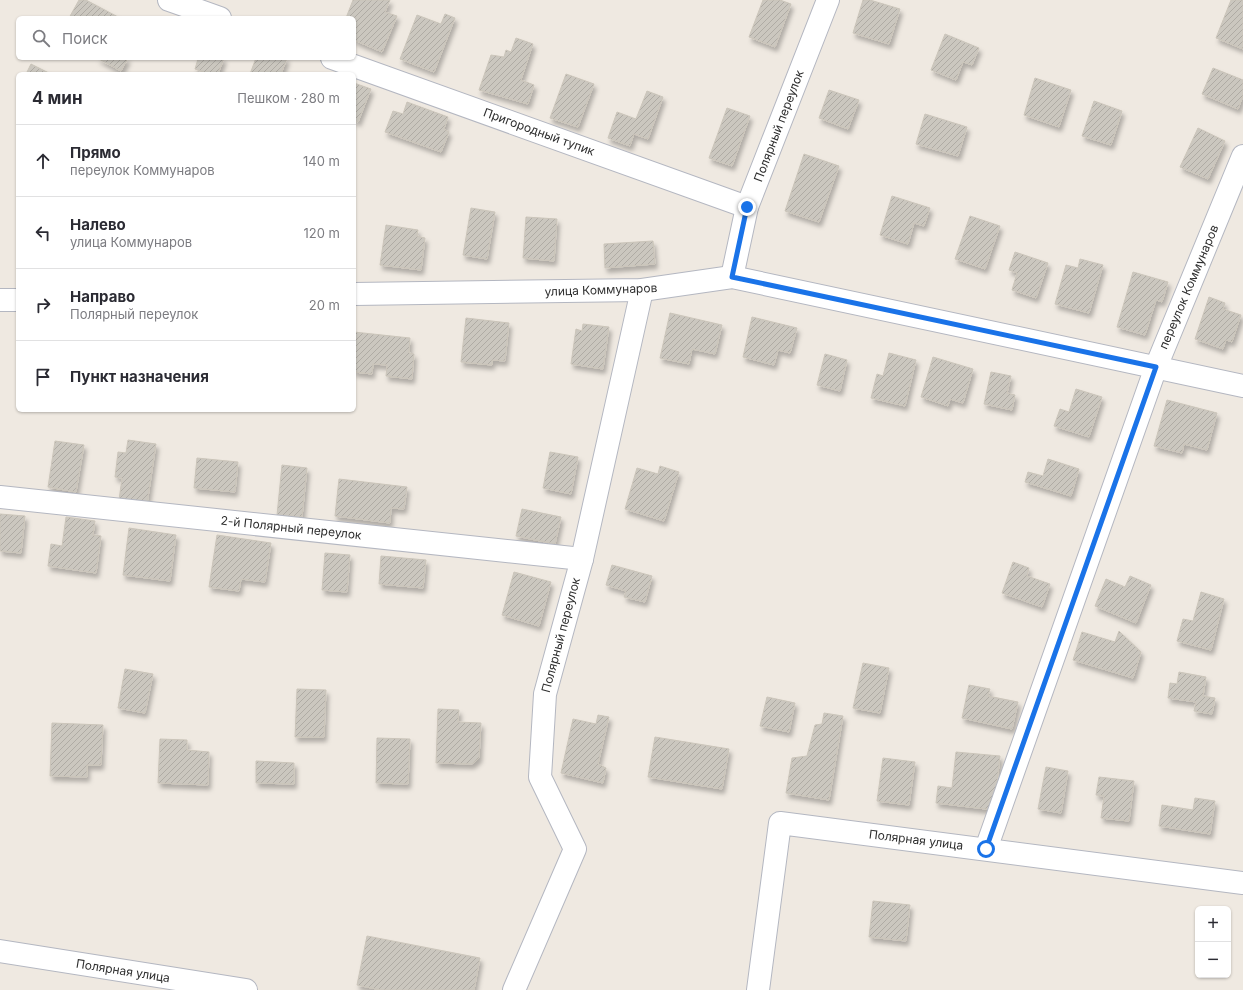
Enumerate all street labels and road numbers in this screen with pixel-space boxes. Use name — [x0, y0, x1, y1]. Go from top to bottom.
street label: Полярный переулок — [750, 67, 807, 184]
street label: Пригородный тупик — [482, 104, 597, 159]
street label: переулок Коммунаров — [1156, 222, 1222, 351]
street label: улица Коммунаров — [544, 280, 658, 299]
street label: 2-й Полярный переулок — [220, 513, 363, 542]
street label: Полярный переулок — [538, 575, 583, 694]
street label: Полярная улица — [868, 826, 964, 853]
street label: Полярная улица — [75, 956, 171, 985]

